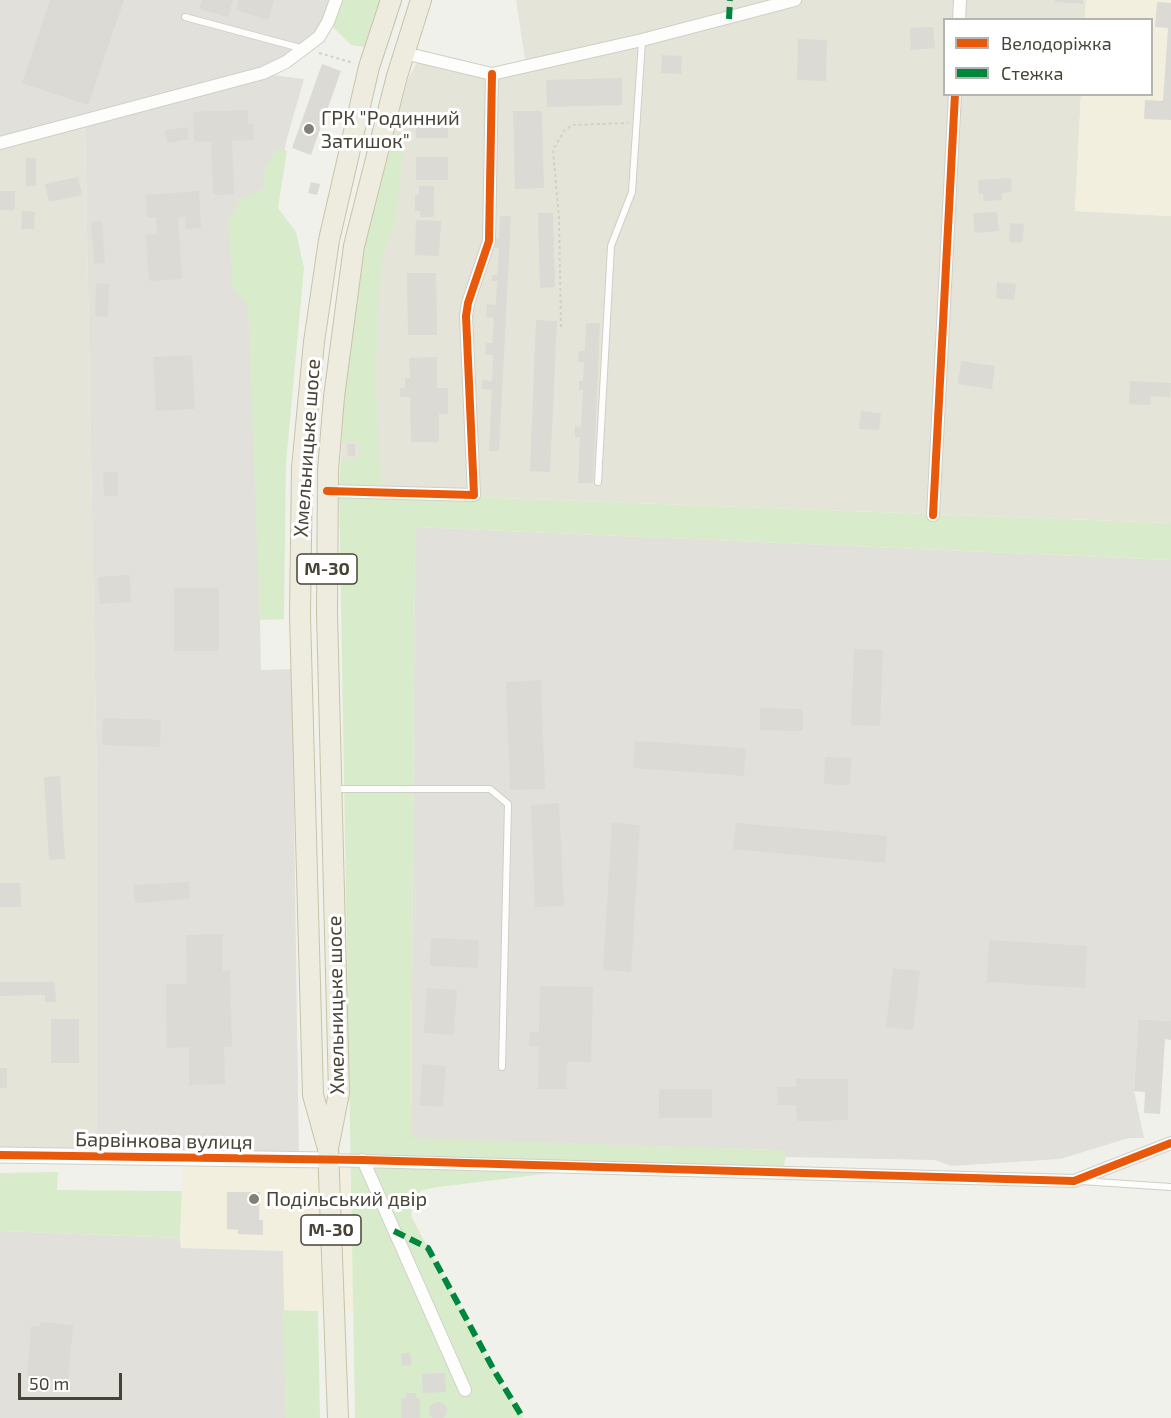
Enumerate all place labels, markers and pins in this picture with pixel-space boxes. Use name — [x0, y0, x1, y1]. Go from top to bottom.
place label: ГРК "Родинний Затишок" — [321, 106, 460, 153]
marker: ГРК "Родинний Затишок" — [302, 122, 316, 136]
place label: Подільський двір — [266, 1187, 427, 1211]
marker: Подільський двір — [247, 1192, 261, 1206]

